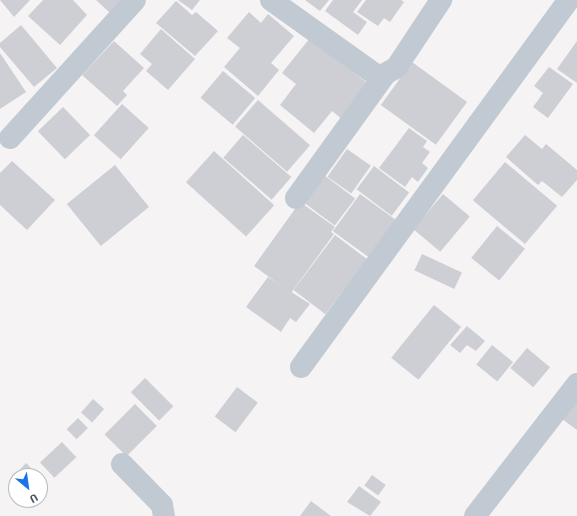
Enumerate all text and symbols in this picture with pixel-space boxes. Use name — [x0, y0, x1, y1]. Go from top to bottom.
north arrow — [8, 468, 48, 508]
text: U — [27, 491, 40, 506]

